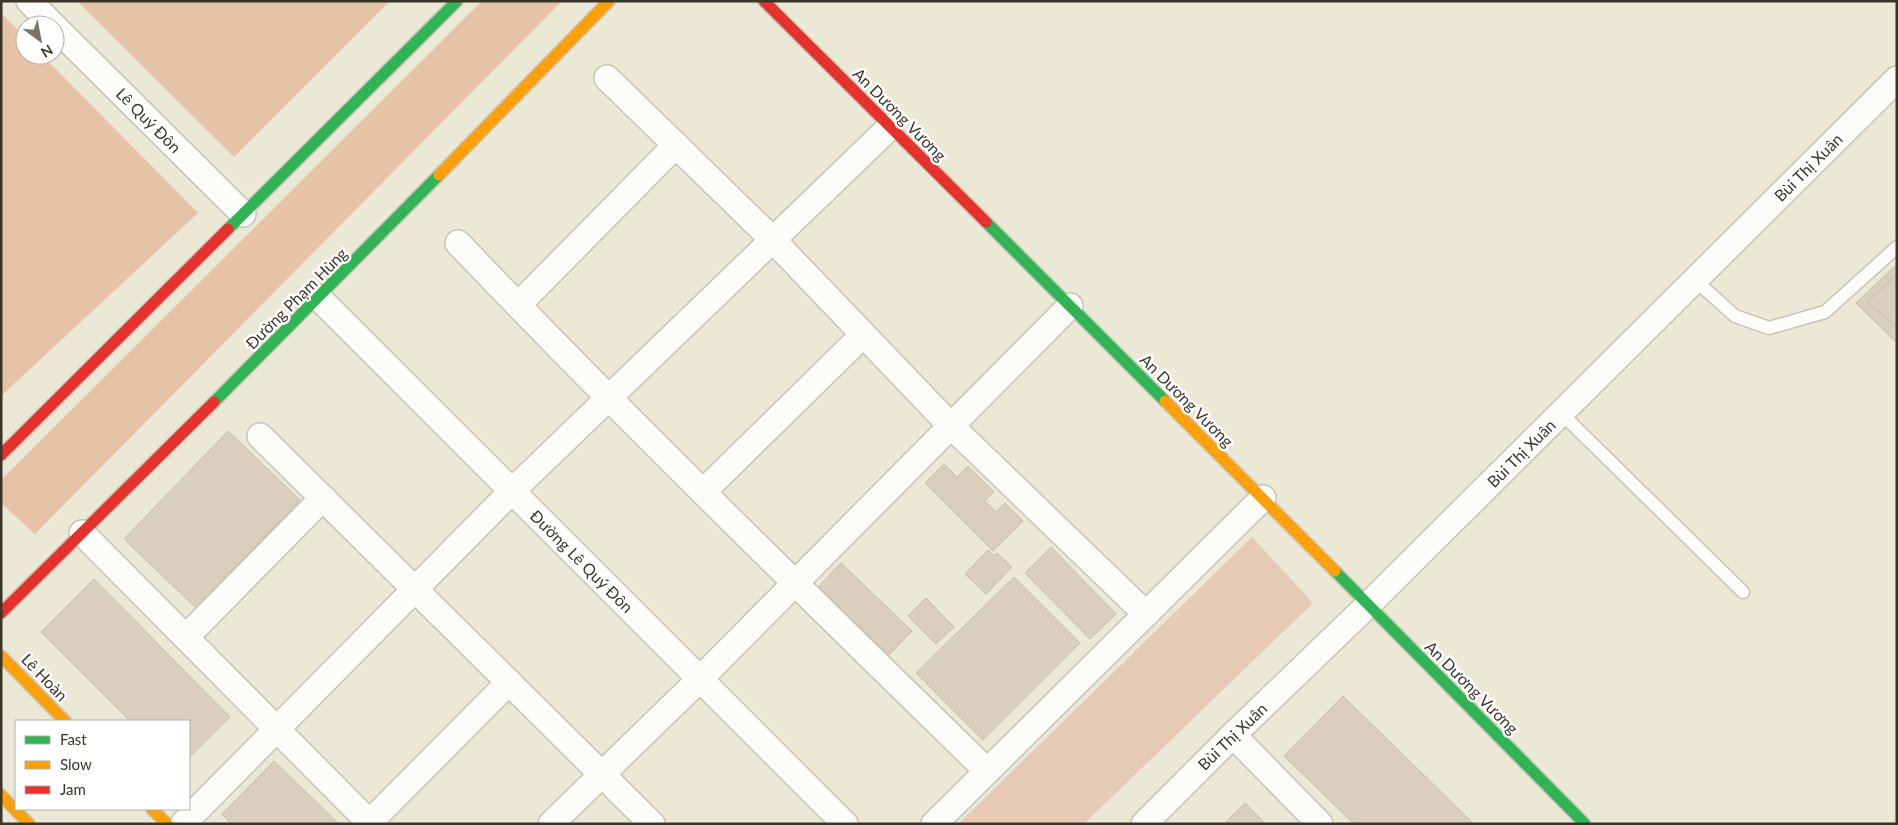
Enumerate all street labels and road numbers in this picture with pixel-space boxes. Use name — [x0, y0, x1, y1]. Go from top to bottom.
street label: An Dương Vương — [850, 64, 950, 164]
street label: Lê Quý Đôn — [113, 84, 185, 156]
street label: Bùi Thị Xuân — [1770, 129, 1846, 205]
street label: Đường Phạm Hùng — [241, 243, 351, 353]
street label: An Dương Vương — [1137, 350, 1237, 450]
street label: Bùi Thị Xuân — [1483, 415, 1559, 491]
street label: Đường Lê Quý Đôn — [527, 506, 637, 616]
street label: An Dương Vương — [1422, 637, 1522, 737]
street label: Lê Hoàn — [18, 650, 72, 704]
street label: Bùi Thị Xuân — [1194, 698, 1270, 774]

